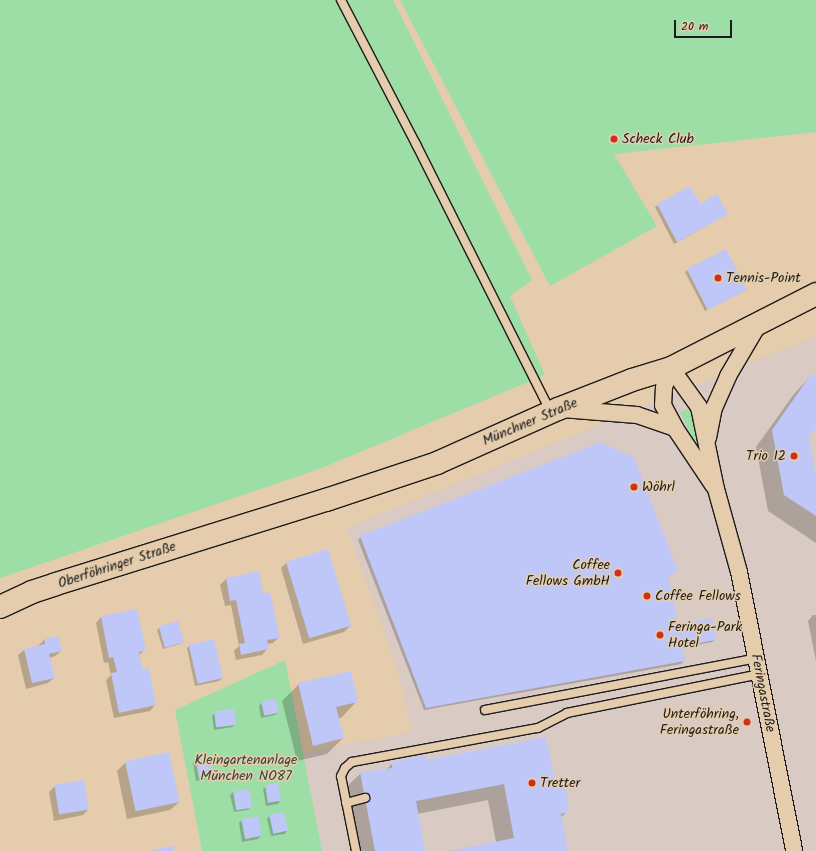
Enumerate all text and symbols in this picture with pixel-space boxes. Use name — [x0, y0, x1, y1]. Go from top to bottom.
scale bar — [676, 12, 734, 38]
text: 20 m — [681, 17, 708, 36]
place label: Scheck Club — [622, 131, 694, 147]
marker: Scheck Club — [609, 134, 619, 144]
place label: Tennis-Point — [726, 270, 801, 286]
marker: Tennis-Point — [713, 273, 723, 283]
street label: Münchner Straße — [480, 394, 580, 450]
place label: Trio 12 — [746, 448, 786, 464]
marker: Trio 12 — [789, 451, 799, 461]
place label: Wöhrl — [642, 479, 675, 495]
marker: Wöhrl — [629, 482, 639, 492]
street label: Oberföhringer Straße — [56, 538, 178, 592]
place label: Coffee Fellows GmbH — [526, 557, 610, 590]
marker: Coffee Fellows GmbH — [613, 568, 623, 578]
place label: Coffee Fellows — [655, 588, 741, 604]
marker: Coffee Fellows — [642, 591, 652, 601]
place label: Feringa-Park Hotel — [668, 619, 742, 652]
marker: Feringa-Park Hotel — [655, 630, 665, 640]
street label: Feringastraße — [747, 652, 779, 734]
place label: Unterföhring, Feringastraße — [660, 706, 739, 738]
marker: Unterföhring, Feringastraße — [742, 717, 752, 727]
park label: Kleingartenanlage München NO87 — [195, 752, 297, 784]
place label: Tretter — [540, 775, 580, 791]
marker: Tretter — [527, 778, 537, 788]

